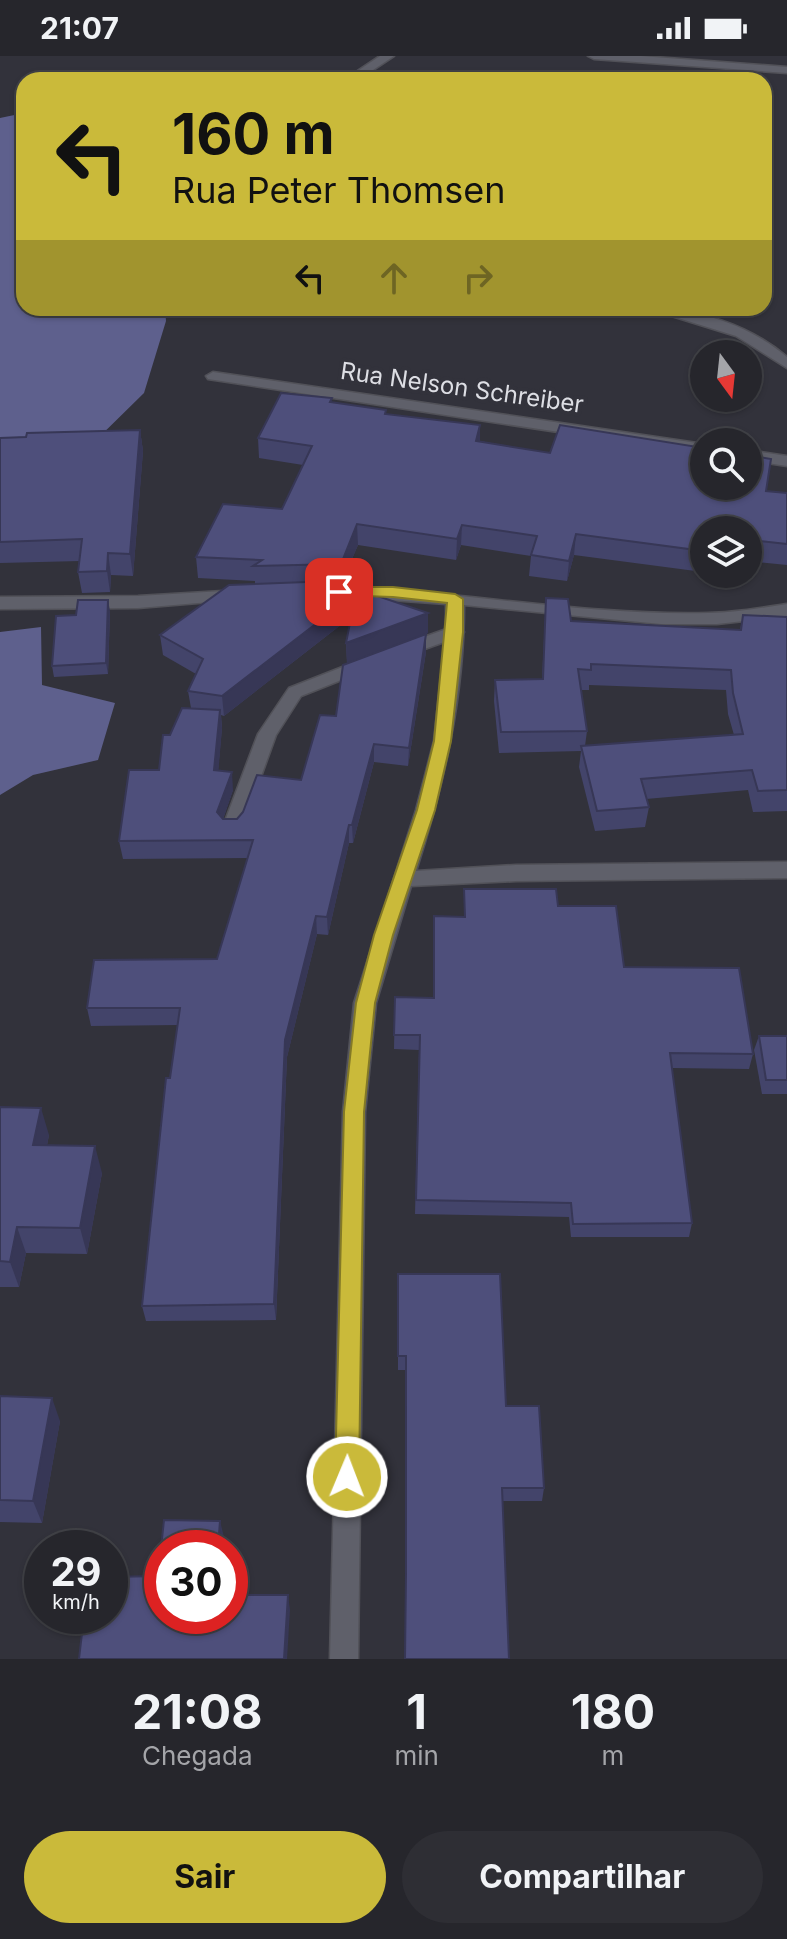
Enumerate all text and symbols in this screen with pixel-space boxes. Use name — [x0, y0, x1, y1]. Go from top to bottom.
text: 21:07 — [40, 10, 119, 46]
text: 160 m — [172, 100, 335, 168]
icon: left — [40, 104, 144, 208]
text: Rua Peter Thomsen — [172, 168, 506, 212]
icon: left — [288, 256, 332, 300]
icon: ahead — [372, 256, 416, 300]
icon: right — [456, 256, 500, 300]
north arrow — [690, 340, 762, 412]
map controls — [690, 340, 762, 588]
street label: Rua Nelson Schreiber — [339, 356, 585, 419]
button: search — [690, 428, 762, 500]
button: layers — [690, 516, 762, 588]
pin — [305, 558, 373, 626]
icon: arrive — [317, 570, 361, 614]
position arrow — [305, 1435, 389, 1519]
speed limit sign: 30 — [144, 1530, 248, 1634]
text: 29 — [50, 1547, 102, 1596]
text: km/h — [52, 1590, 100, 1614]
text: 21:08 — [132, 1682, 262, 1741]
text: 1 — [406, 1682, 427, 1741]
text: 180 — [571, 1682, 655, 1741]
text: Chegada — [142, 1740, 252, 1771]
text: min — [394, 1740, 439, 1771]
text: m — [602, 1740, 624, 1771]
button: Sair — [24, 1831, 386, 1923]
button: Compartilhar — [402, 1831, 763, 1923]

